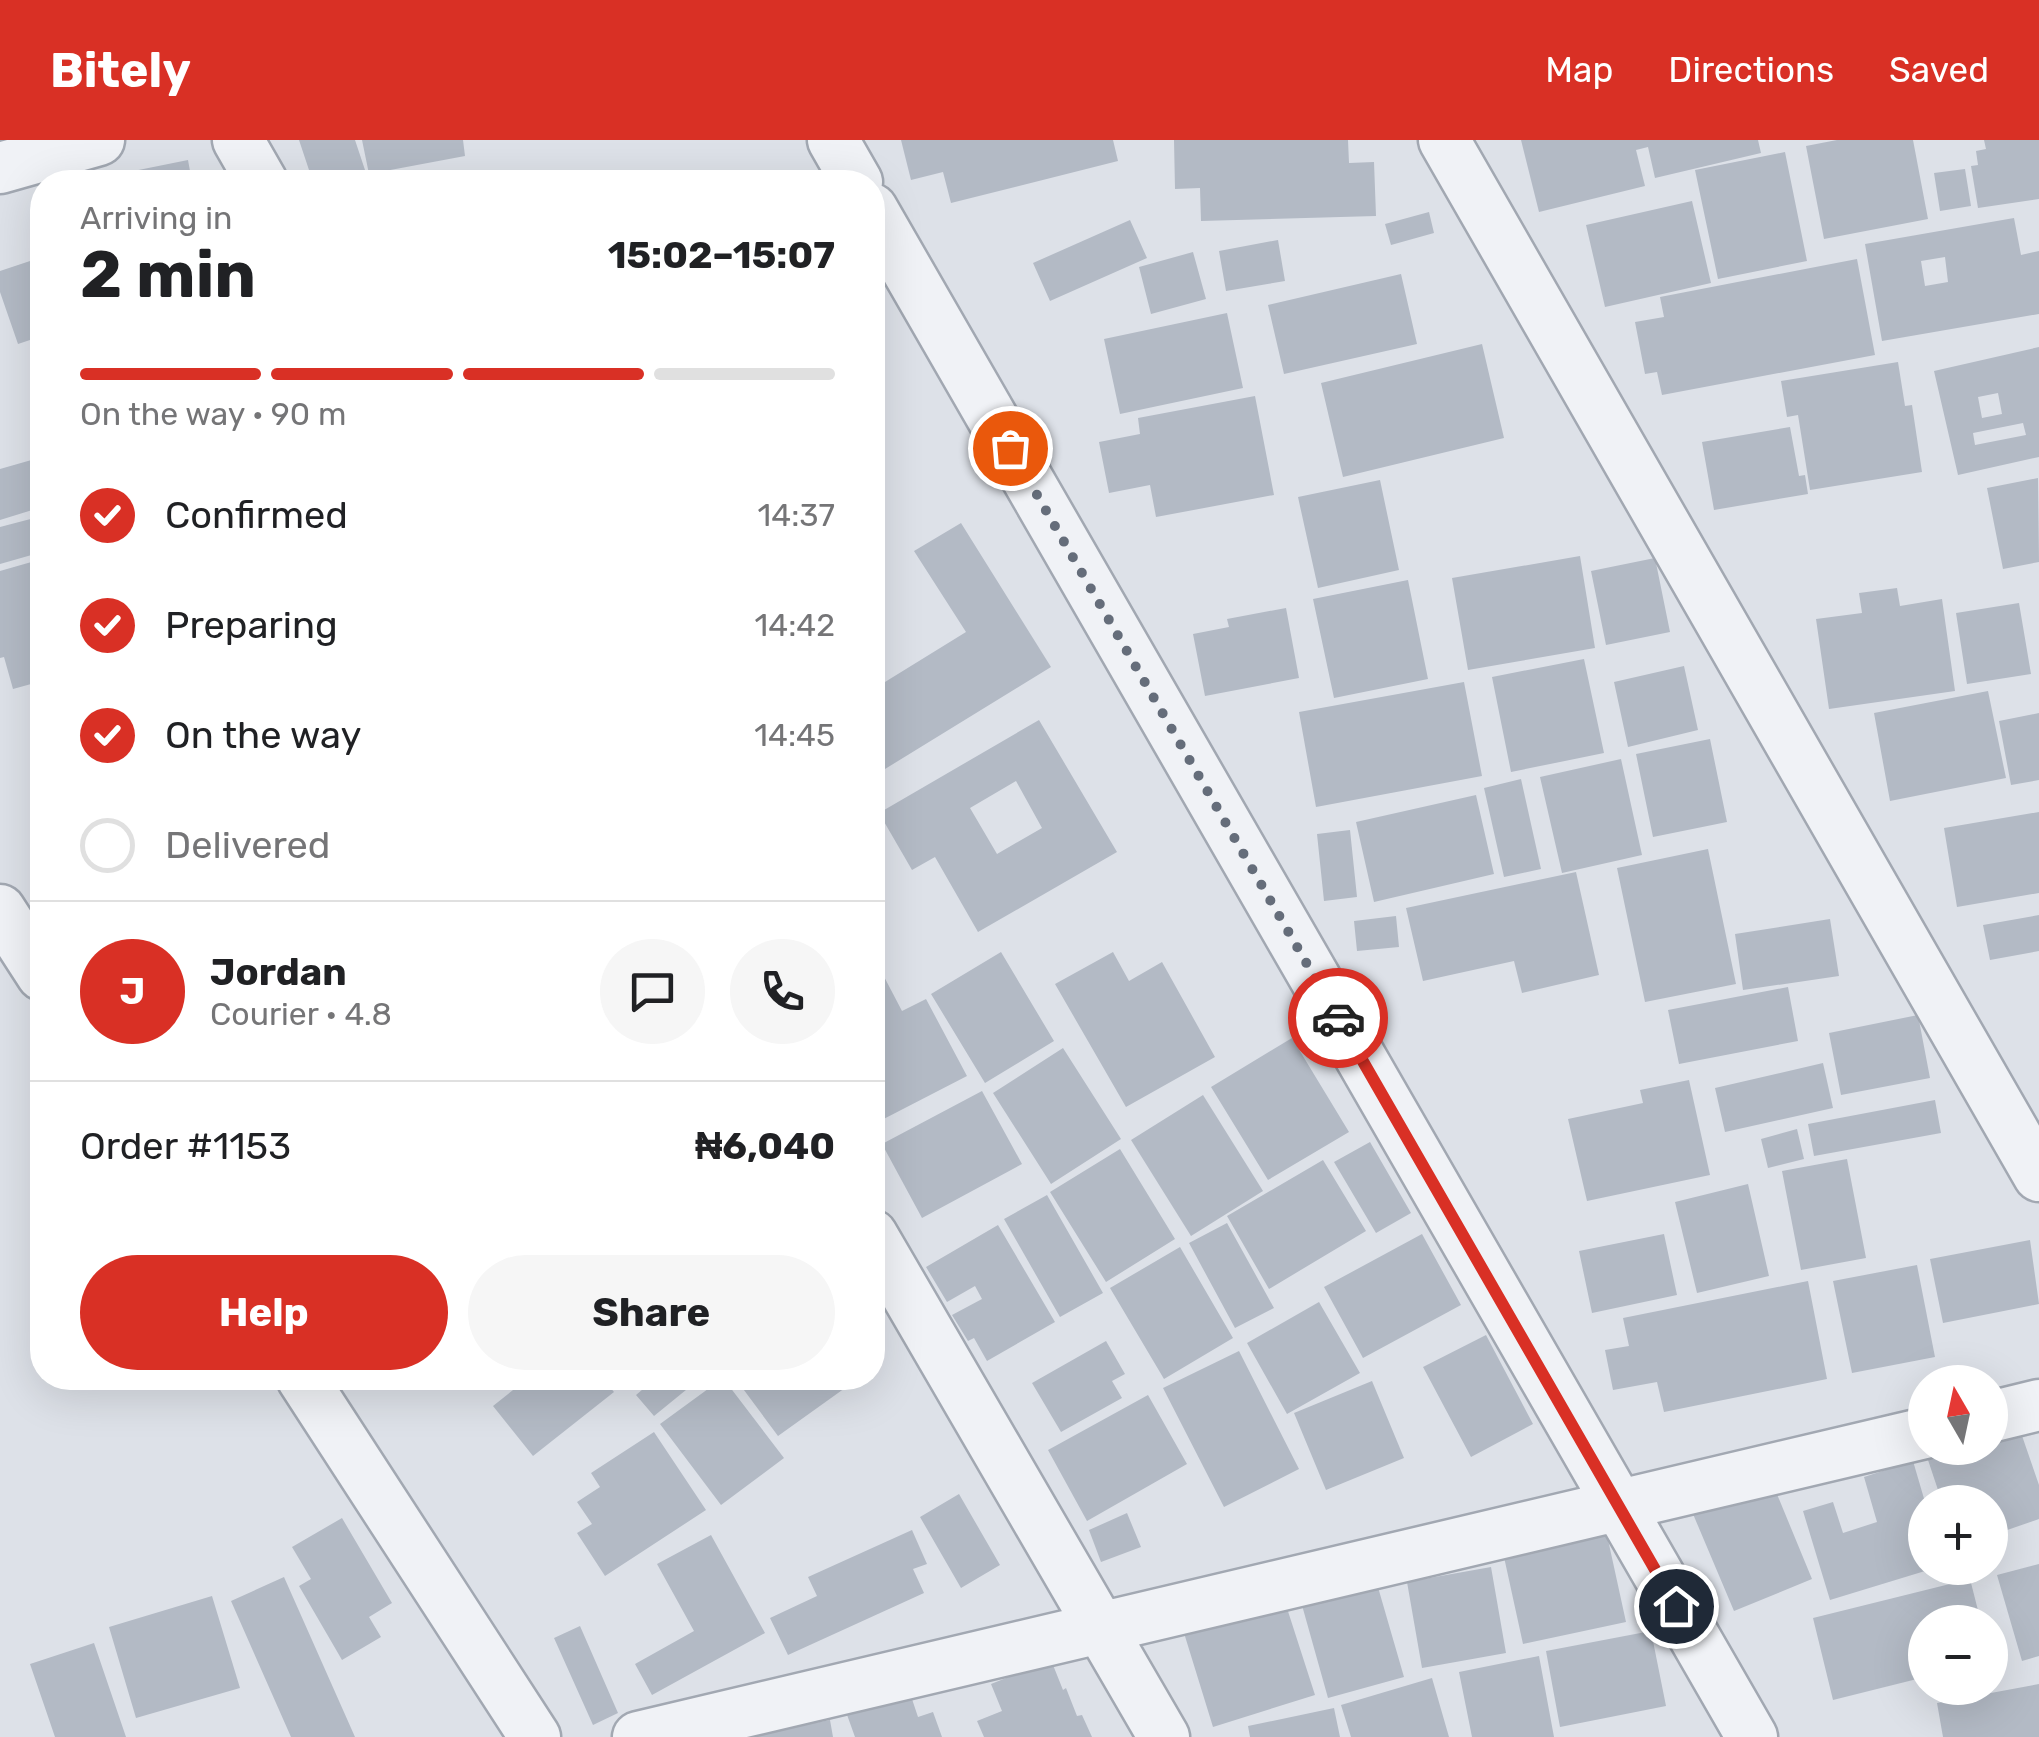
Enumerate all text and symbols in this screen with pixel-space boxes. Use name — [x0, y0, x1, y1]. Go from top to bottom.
text: Bitely — [50, 42, 191, 99]
text: Map — [1545, 49, 1613, 91]
text: Directions — [1668, 49, 1834, 91]
text: Saved — [1889, 49, 1989, 91]
text: Arriving in — [80, 199, 232, 237]
text: 15:02–15:07 — [608, 232, 835, 278]
text: 2 min — [80, 236, 256, 313]
text: On the way · 90 m — [80, 395, 346, 433]
pin — [968, 406, 1053, 491]
icon: bag — [983, 421, 1038, 476]
icon: check — [80, 488, 135, 543]
text: Confirmed — [165, 492, 348, 538]
text: 14:37 — [758, 496, 835, 534]
icon: check — [80, 598, 135, 653]
text: Preparing — [165, 602, 338, 648]
text: 14:42 — [755, 606, 835, 644]
icon: check — [80, 708, 135, 763]
text: On the way — [165, 712, 361, 758]
text: 14:45 — [754, 716, 835, 754]
text: Delivered — [165, 822, 330, 868]
button: chat — [600, 939, 705, 1044]
button: phone — [730, 939, 835, 1044]
text: Jordan — [210, 949, 347, 995]
text: J — [120, 968, 145, 1014]
courier — [1288, 968, 1388, 1068]
icon: car — [1311, 991, 1366, 1046]
text: Courier · 4.8 — [210, 995, 392, 1033]
text: Order #1153 — [80, 1123, 291, 1169]
text: ₦6,040 — [695, 1123, 835, 1169]
button: Help — [80, 1255, 448, 1370]
button: Share — [468, 1255, 835, 1370]
north arrow — [1908, 1365, 2008, 1465]
map controls — [1908, 1365, 2008, 1705]
button: + — [1908, 1485, 2008, 1585]
pin — [1634, 1564, 1719, 1649]
icon: home — [1649, 1579, 1704, 1634]
button: − — [1908, 1605, 2008, 1705]

